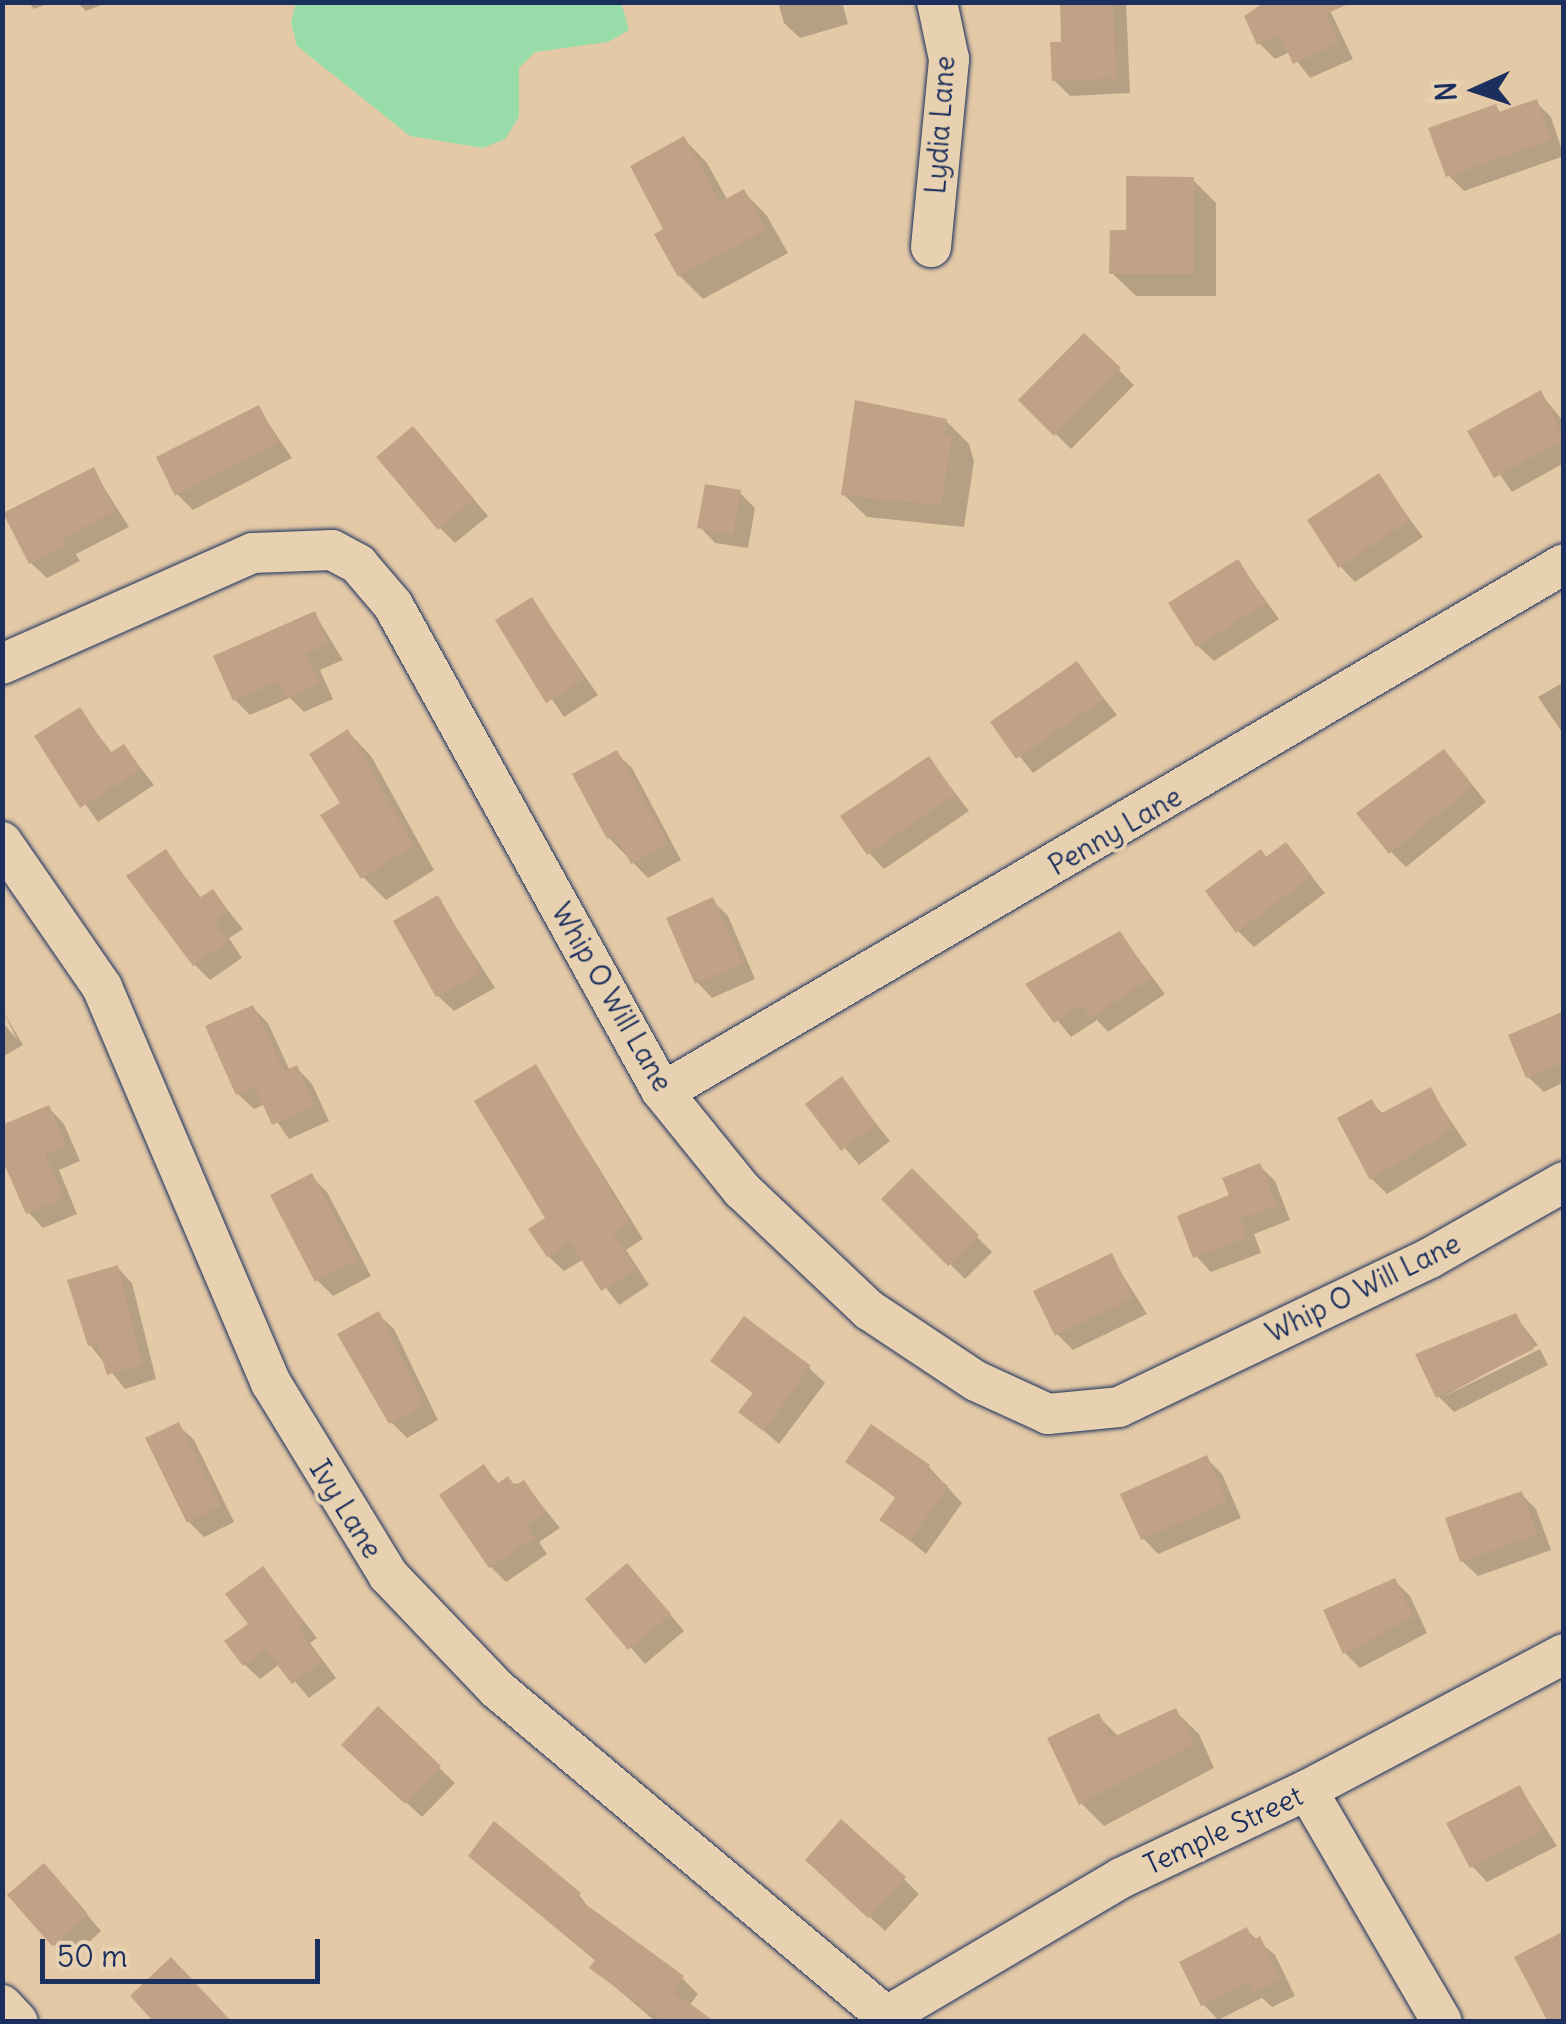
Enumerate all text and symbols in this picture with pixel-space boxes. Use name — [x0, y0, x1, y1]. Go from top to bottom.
north arrow — [1426, 40, 1526, 140]
street label: Lydia Lane — [918, 55, 962, 195]
text: N — [1428, 81, 1465, 102]
street label: Penny Lane — [1042, 779, 1188, 883]
street label: Whip O Will Lane — [544, 897, 680, 1097]
street label: Whip O Will Lane — [1260, 1226, 1466, 1350]
street label: Ivy Lane — [303, 1454, 389, 1564]
street label: Temple Street — [1138, 1779, 1308, 1881]
scale bar — [45, 1919, 325, 1981]
text: 50 m — [57, 1937, 127, 1975]

